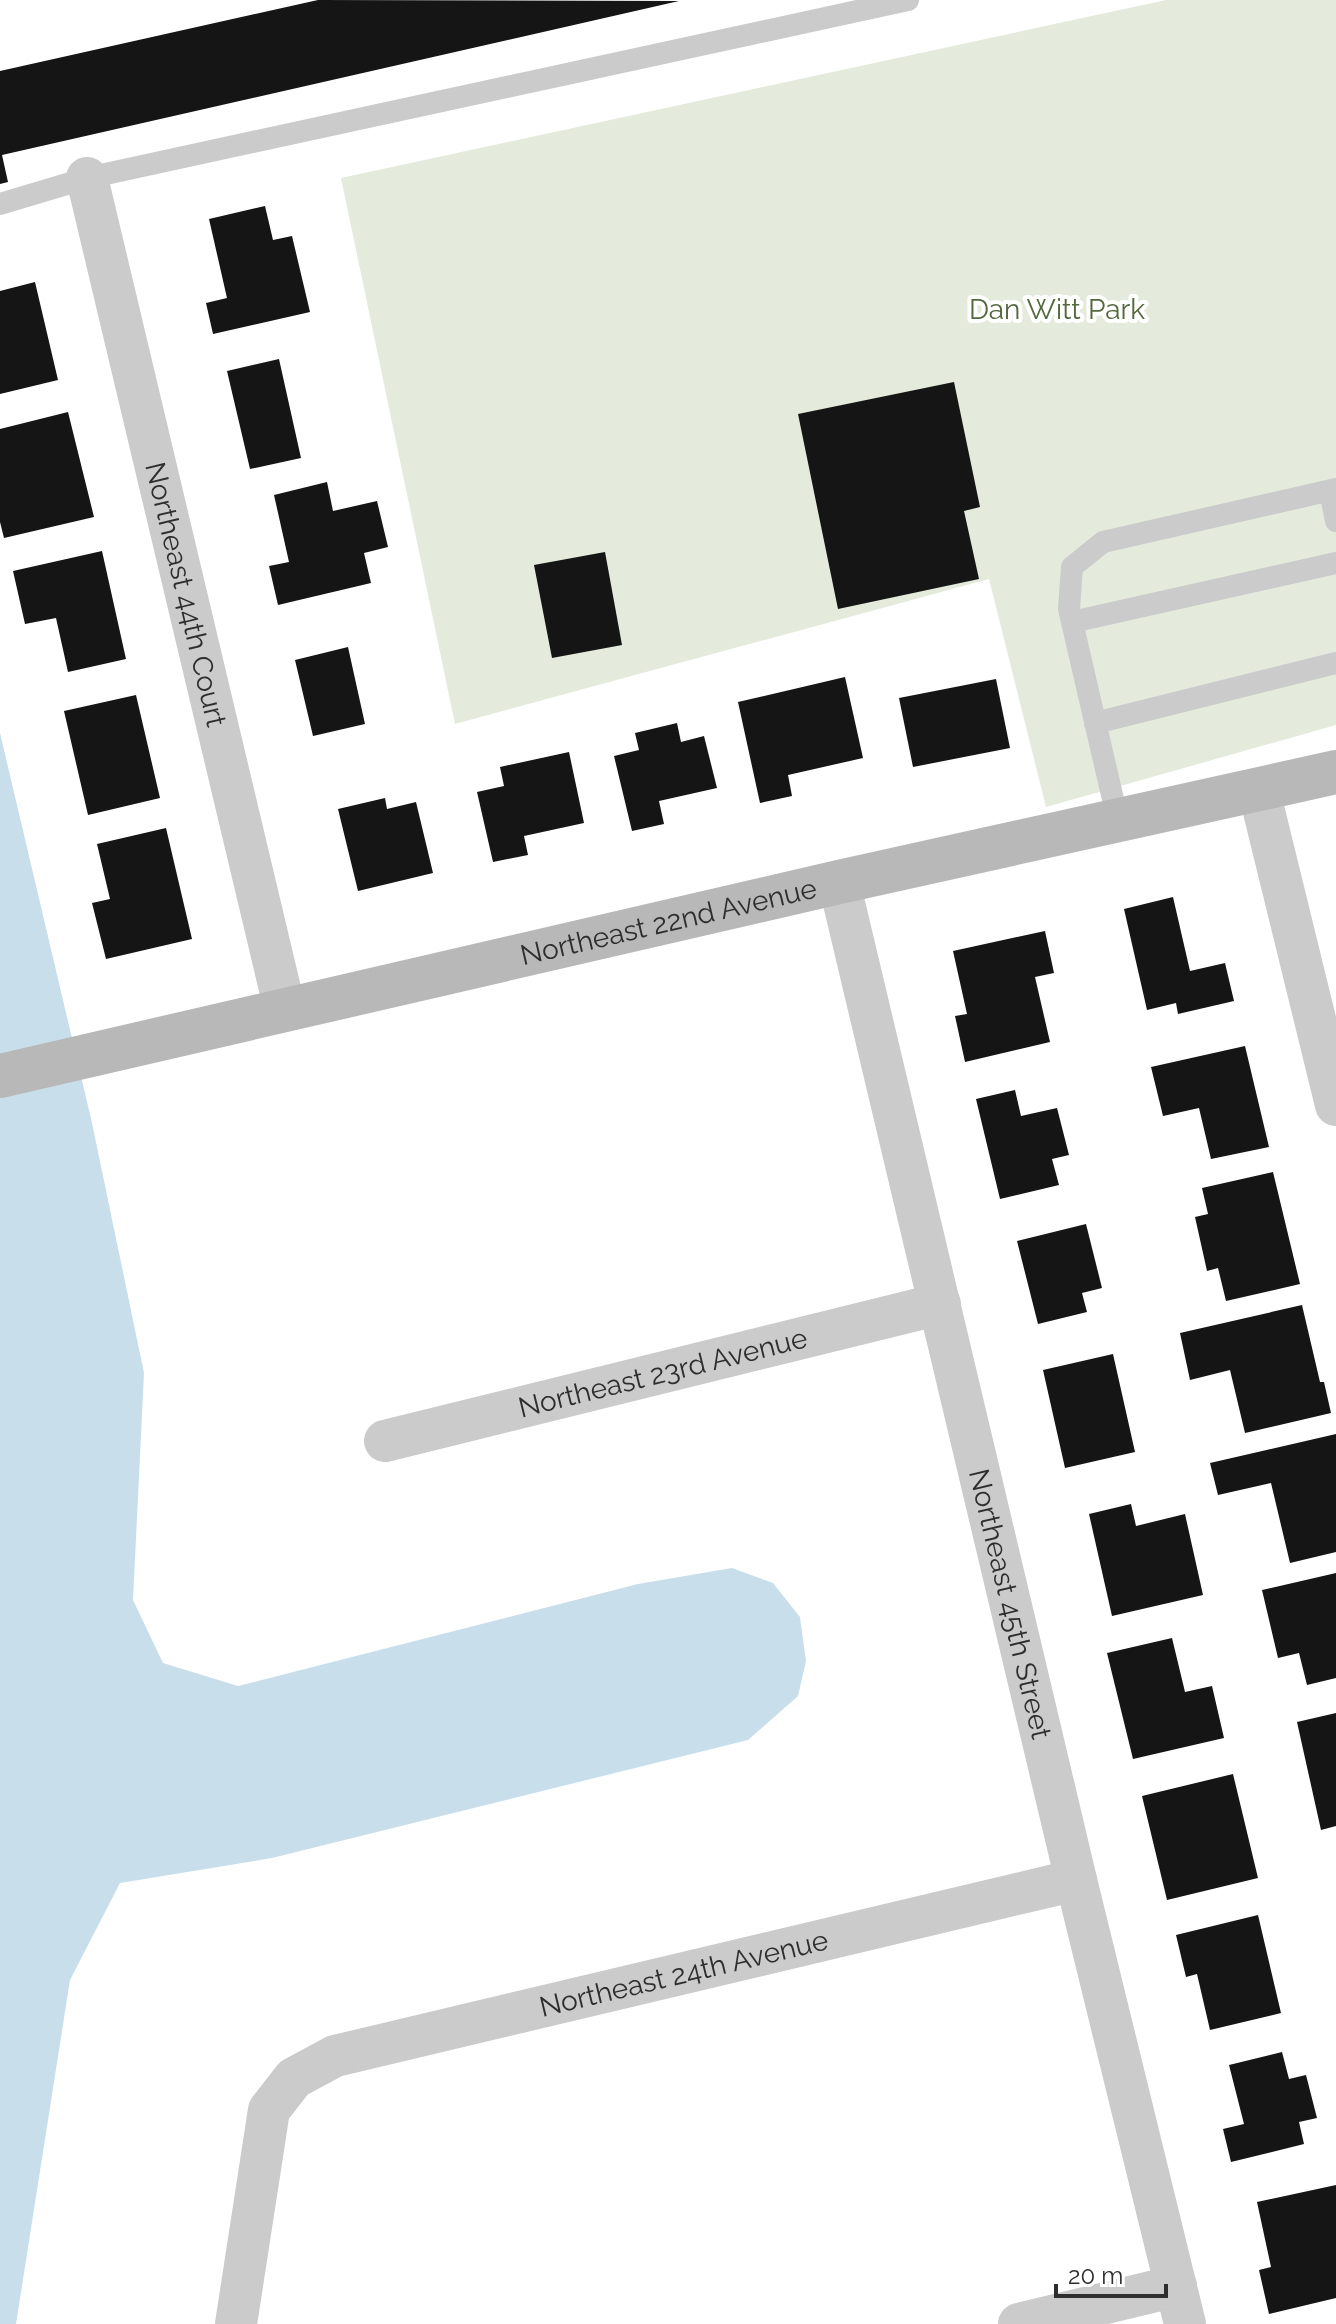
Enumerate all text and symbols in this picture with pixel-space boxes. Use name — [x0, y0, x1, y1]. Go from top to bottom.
park label: Dan Witt Park — [969, 293, 1145, 326]
street label: Northeast 44th Court — [139, 459, 234, 730]
street label: Northeast 22nd Avenue — [517, 871, 820, 972]
street label: Northeast 23rd Avenue — [515, 1321, 810, 1424]
street label: Northeast 45th Street — [962, 1466, 1059, 1743]
street label: Northeast 24th Avenue — [536, 1923, 831, 2023]
scale bar — [1056, 2248, 1166, 2298]
text: 20 m — [1068, 2261, 1123, 2290]

